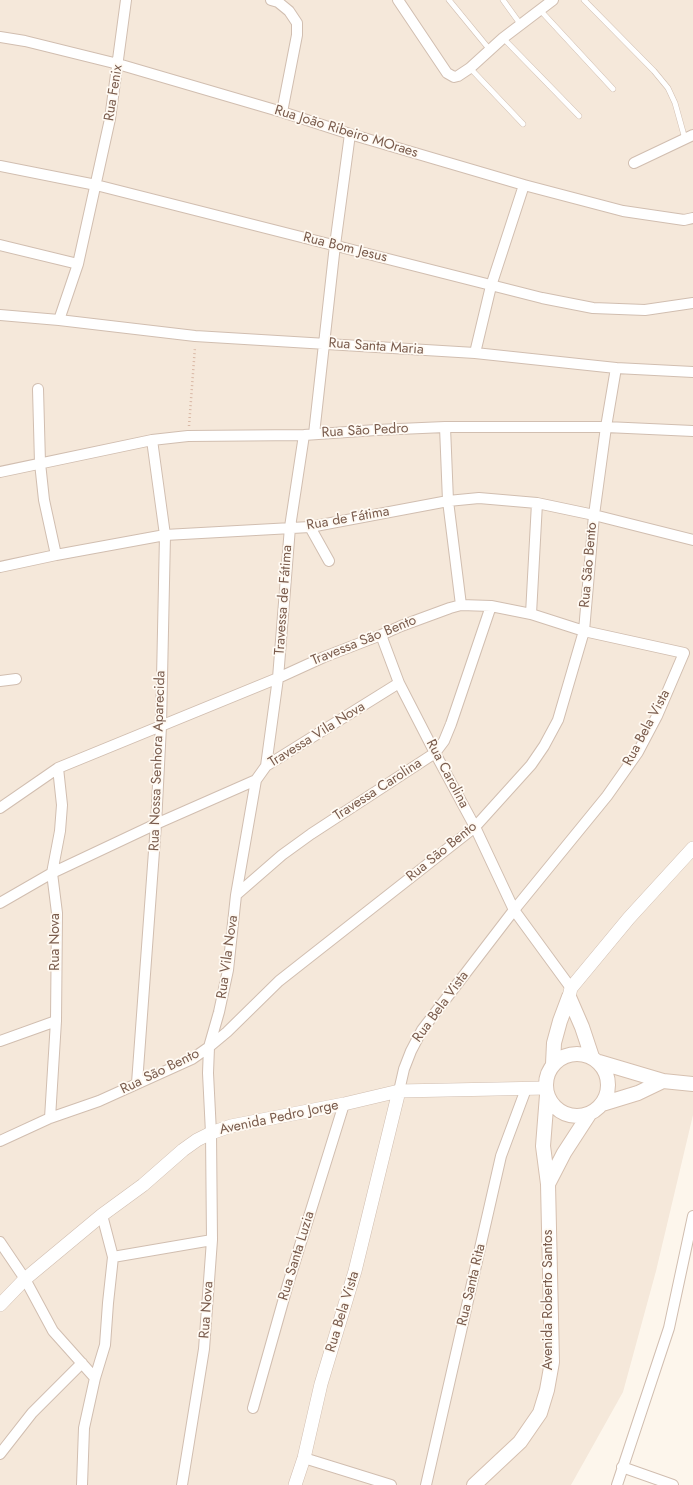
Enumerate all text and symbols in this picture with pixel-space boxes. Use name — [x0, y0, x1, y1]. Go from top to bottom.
street label: Rua Fenix — [101, 64, 127, 122]
street label: Rua João Ribeiro MOraes — [272, 102, 420, 162]
street label: Rua Bom Jesus — [301, 229, 389, 267]
street label: Rua Santa Maria — [328, 335, 424, 359]
street label: Rua São Pedro — [321, 420, 409, 442]
street label: Rua de Fátima — [305, 503, 391, 535]
street label: Rua São Bento — [577, 522, 601, 608]
street label: Travessa de Fátima — [272, 545, 296, 655]
street label: Travessa São Bento — [309, 612, 419, 670]
street label: Rua Nossa Senhora Aparecida — [146, 670, 170, 852]
street label: Rua Bela Vista — [620, 687, 674, 769]
street label: Travessa Vila Nova — [266, 699, 368, 771]
street label: Rua Carolina — [422, 737, 472, 811]
street label: Travessa Carolina — [331, 755, 425, 825]
street label: Rua São Bento — [403, 818, 481, 886]
street label: Rua Nova — [48, 913, 64, 971]
street label: Rua Vila Nova — [214, 914, 242, 1000]
street label: Rua Bela Vista — [410, 968, 472, 1046]
street label: Rua São Bento — [118, 1046, 202, 1098]
street label: Avenida Pedro Jorge — [218, 1097, 340, 1139]
street label: Rua Santa Luzia — [275, 1209, 319, 1303]
street label: Avenida Roberto Santos — [541, 1230, 557, 1370]
street label: Rua Santa Rita — [454, 1242, 490, 1328]
street label: Rua Bela Vista — [323, 1269, 363, 1355]
street label: Rua Nova — [197, 1281, 217, 1339]

